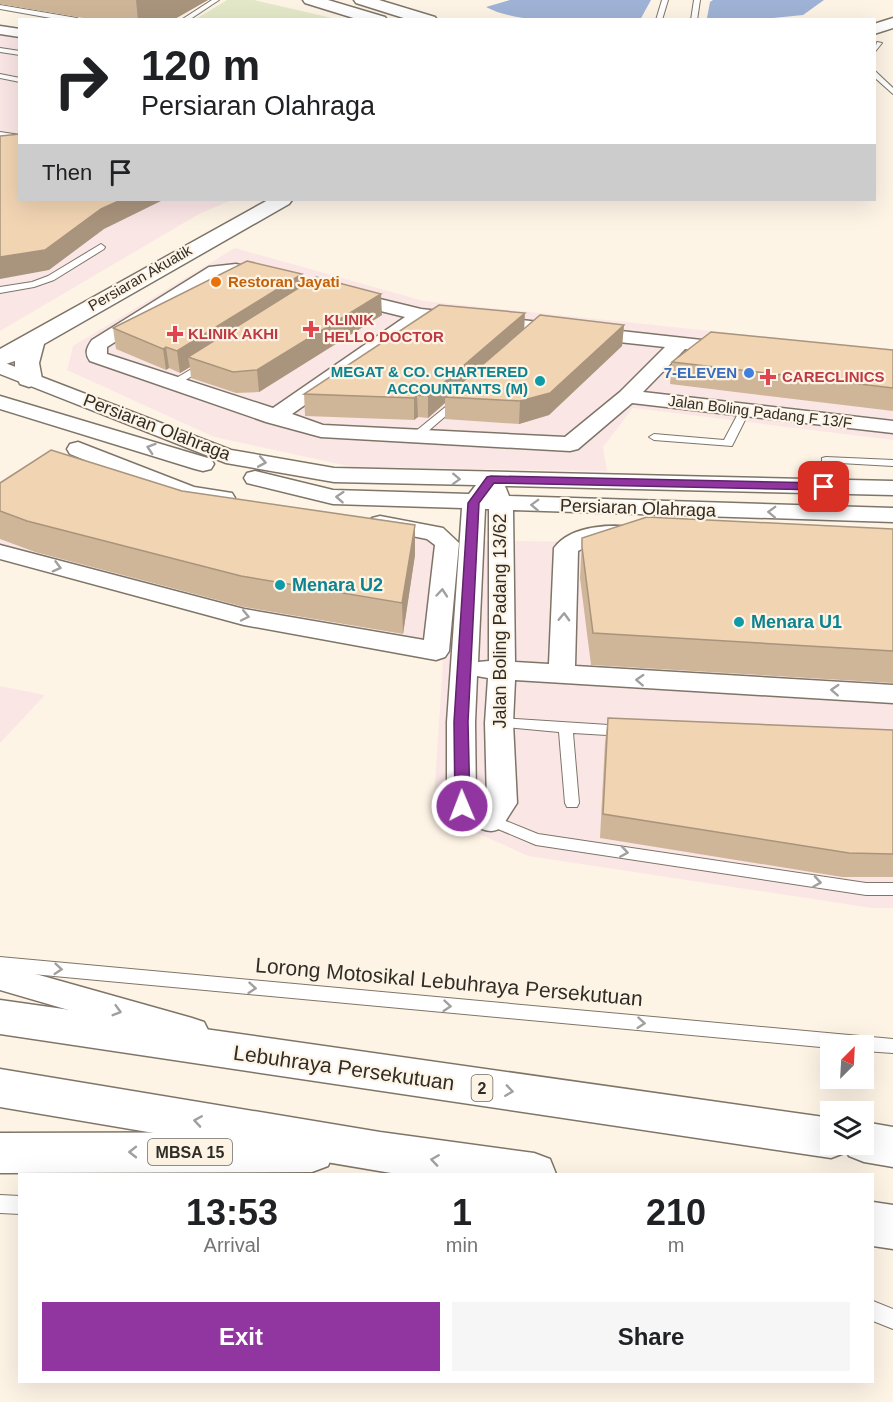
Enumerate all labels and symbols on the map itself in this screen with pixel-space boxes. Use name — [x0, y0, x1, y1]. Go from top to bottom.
street label: Persiaran Akuatik — [85, 241, 195, 314]
place label: Restoran Jayati — [228, 273, 340, 290]
marker: Restoran Jayati — [209, 275, 223, 289]
place label: KLINIK HELLO DOCTOR — [324, 311, 444, 345]
marker: KLINIK HELLO DOCTOR — [302, 320, 320, 338]
marker: KLINIK AKHI — [166, 325, 184, 343]
place label: KLINIK AKHI — [188, 325, 278, 342]
place label: MEGAT & CO. CHARTERED ACCOUNTANTS (M) — [331, 363, 528, 397]
place label: 7-ELEVEN — [664, 364, 737, 381]
marker: 7-ELEVEN — [742, 366, 756, 380]
marker: CARECLINICS — [759, 368, 777, 386]
place label: CARECLINICS — [782, 368, 885, 385]
marker: MEGAT & CO. CHARTERED ACCOUNTANTS (M) — [533, 374, 547, 388]
street label: Persiaran Olahraga — [81, 390, 234, 465]
street label: Jalan Boling Padang F 13/F — [667, 392, 853, 431]
one-way arrow — [146, 443, 157, 456]
one-way arrow — [256, 455, 266, 468]
pin — [798, 461, 849, 512]
one-way arrow — [451, 472, 460, 485]
one-way arrow — [335, 491, 344, 504]
street label: Persiaran Olahraga — [560, 495, 717, 521]
one-way arrow — [530, 498, 539, 511]
one-way arrow — [767, 505, 776, 518]
street label: Jalan Boling Padang 13/62 — [490, 513, 510, 729]
one-way arrow — [51, 560, 61, 572]
place label: Menara U2 — [292, 575, 383, 595]
marker: Menara U2 — [273, 578, 287, 592]
one-way arrow — [435, 589, 448, 598]
one-way arrow — [240, 609, 250, 622]
one-way arrow — [557, 612, 570, 621]
place label: Menara U1 — [751, 612, 842, 632]
marker: Menara U1 — [732, 615, 746, 629]
one-way arrow — [635, 673, 644, 686]
one-way arrow — [830, 684, 839, 697]
position arrow — [430, 774, 494, 838]
one-way arrow — [619, 846, 629, 858]
one-way arrow — [811, 875, 821, 888]
street label: Lorong Motosikal Lebuhraya Persekutuan — [254, 953, 644, 1010]
one-way arrow — [54, 963, 63, 976]
one-way arrow — [248, 981, 257, 994]
one-way arrow — [442, 999, 451, 1012]
one-way arrow — [112, 1003, 122, 1016]
one-way arrow — [636, 1016, 645, 1029]
north arrow — [820, 1035, 874, 1089]
street label: Lebuhraya Persekutuan — [232, 1041, 456, 1094]
road number: 2 — [472, 1075, 492, 1101]
one-way arrow — [504, 1085, 514, 1097]
one-way arrow — [194, 1116, 203, 1128]
road number: MBSA 15 — [148, 1139, 232, 1165]
one-way arrow — [128, 1146, 137, 1158]
one-way arrow — [430, 1154, 439, 1166]

